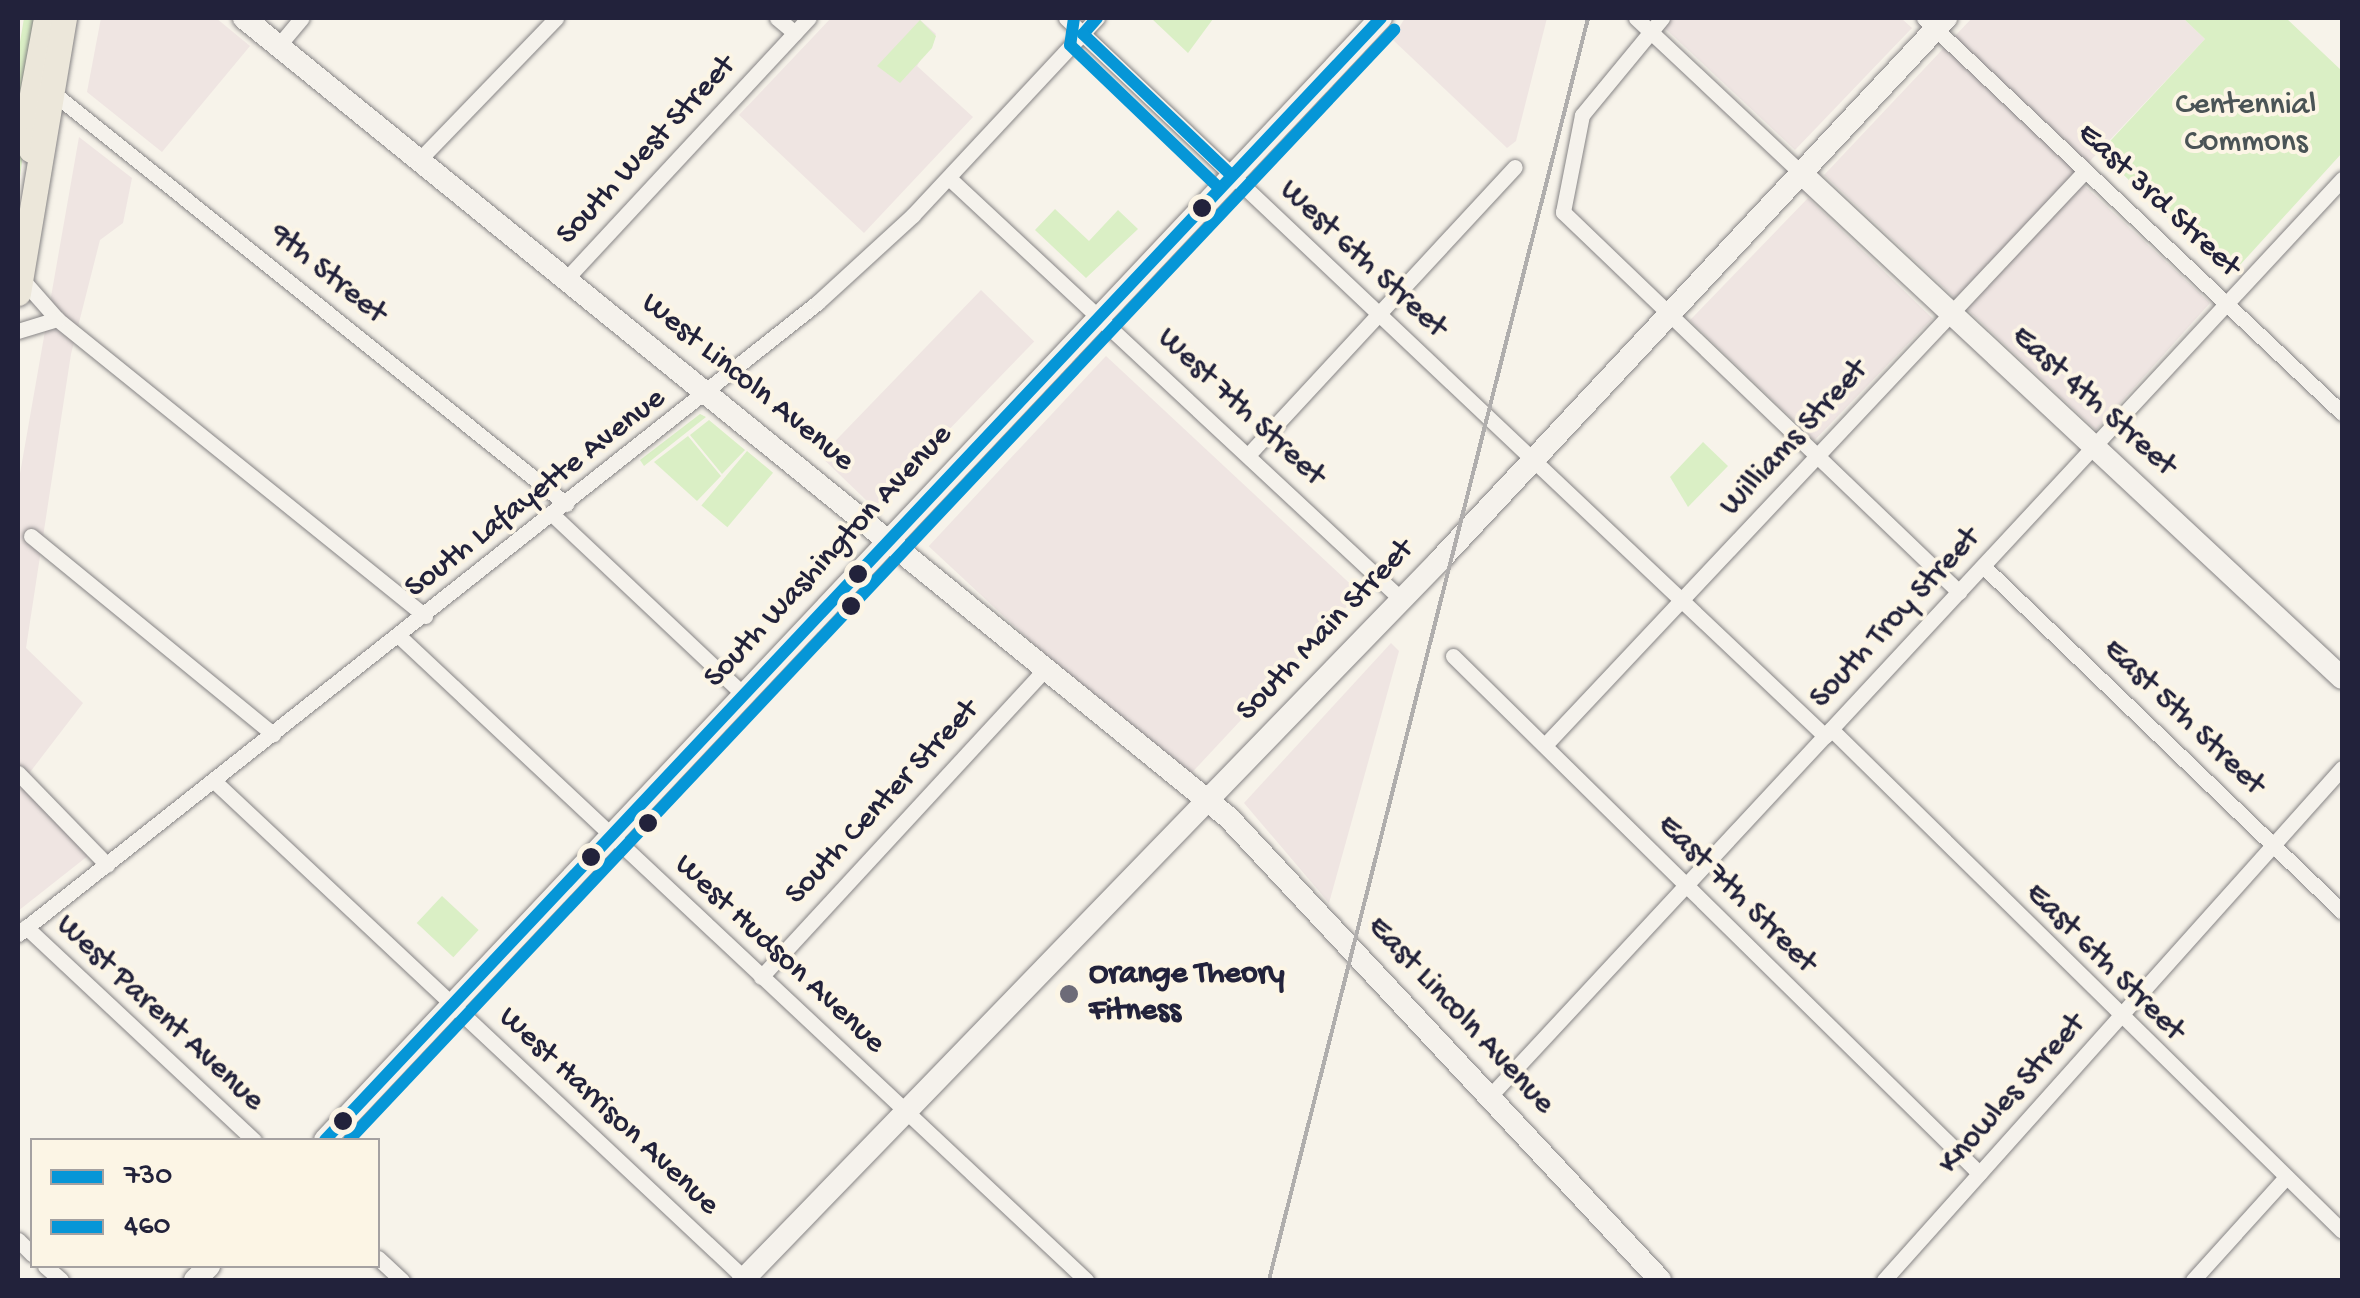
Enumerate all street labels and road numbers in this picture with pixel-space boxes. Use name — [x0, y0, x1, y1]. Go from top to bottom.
street label: South West Street — [549, 48, 745, 254]
street label: East 3rd Street — [2068, 115, 2248, 287]
street label: West 6th Street — [1270, 172, 1454, 348]
street label: 9th Street — [261, 216, 393, 334]
street label: West Lincoln Avenue — [633, 285, 861, 481]
street label: East 4th Street — [2003, 318, 2183, 486]
street label: West 7th Street — [1148, 320, 1332, 496]
street label: Williams Street — [1713, 353, 1877, 525]
street label: South Lafayette Avenue — [398, 380, 674, 608]
street label: South Washington Avenue — [697, 417, 961, 697]
street label: South Troy Street — [1802, 521, 1990, 717]
street label: South Main Street — [1229, 532, 1423, 730]
street label: East 5th Street — [2094, 631, 2272, 805]
street label: South Center Street — [778, 692, 988, 914]
street label: East 7th Street — [1648, 807, 1824, 983]
street label: West Hudson Avenue — [665, 847, 893, 1063]
street label: East 6th Street — [2016, 875, 2192, 1051]
street label: West Parent Avenue — [47, 907, 271, 1121]
street label: East Lincoln Avenue — [1358, 909, 1562, 1123]
street label: West Harrison Avenue — [489, 999, 727, 1225]
street label: Knowles Street — [1931, 1007, 2095, 1183]

